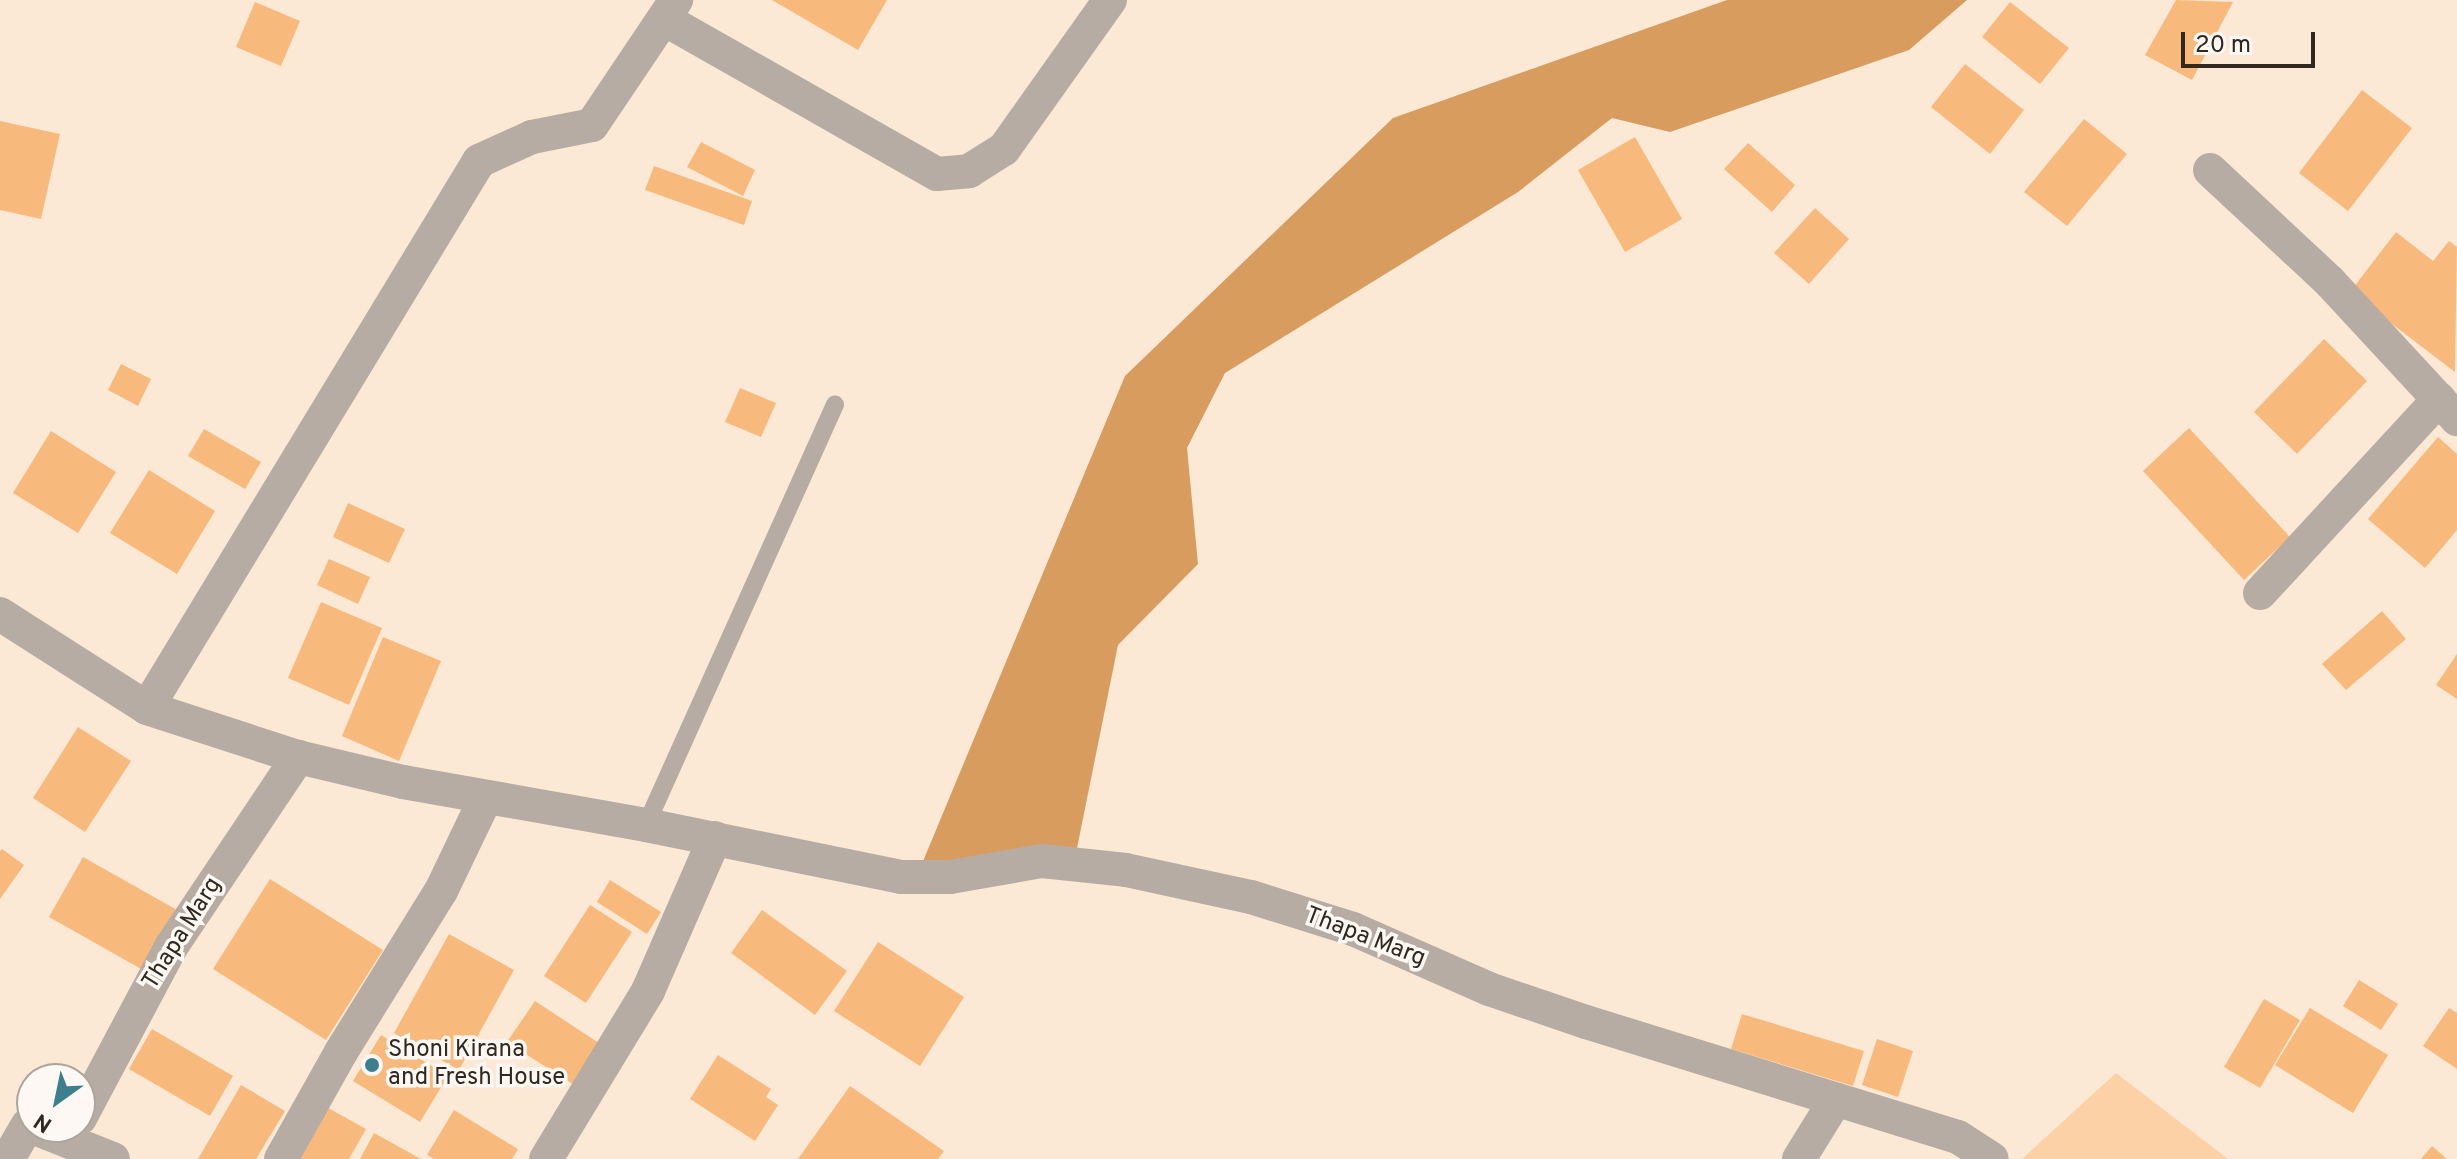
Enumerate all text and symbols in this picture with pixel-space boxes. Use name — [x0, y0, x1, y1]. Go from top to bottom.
scale bar — [2185, 16, 2319, 66]
text: 20 m — [2195, 31, 2251, 61]
street label: Thapa Marg — [137, 873, 229, 995]
street label: Thapa Marg — [1301, 902, 1429, 974]
place label: Shoni Kirana and Fresh House — [388, 1037, 565, 1093]
marker: Shoni Kirana and Fresh House — [363, 1056, 381, 1074]
north arrow — [16, 1063, 96, 1143]
text: N — [30, 1106, 58, 1137]

